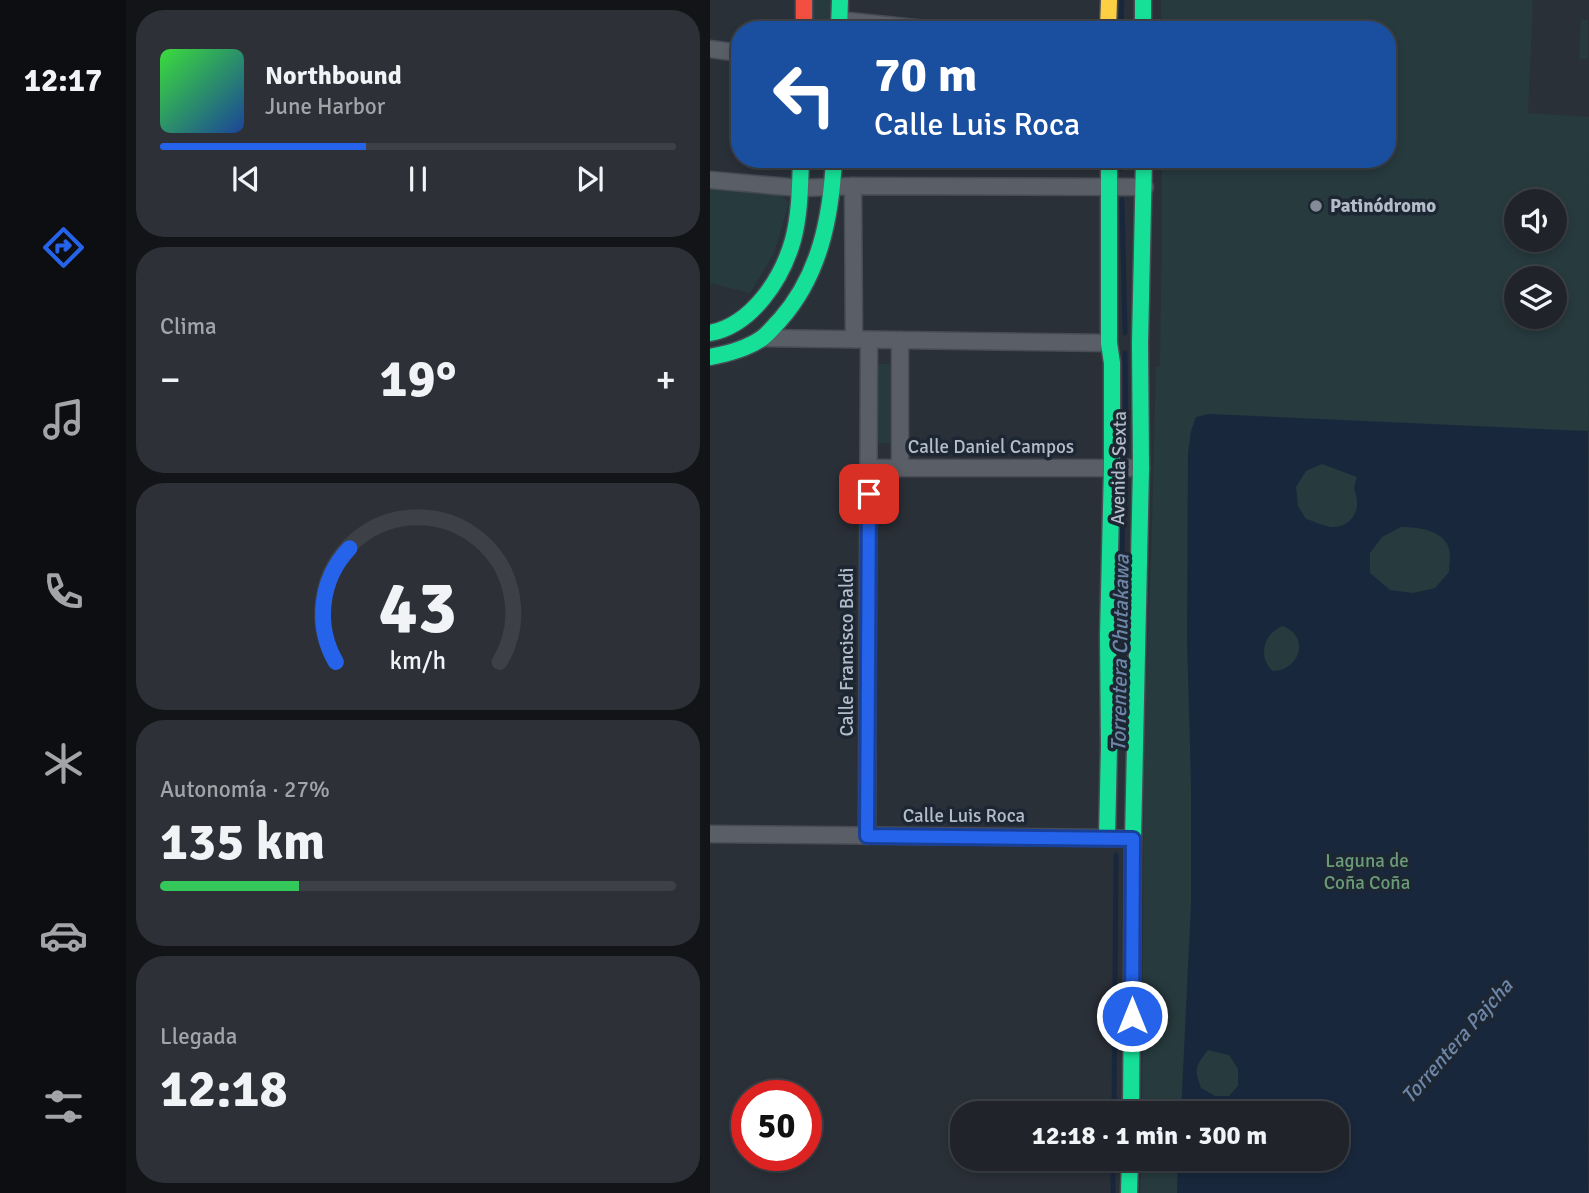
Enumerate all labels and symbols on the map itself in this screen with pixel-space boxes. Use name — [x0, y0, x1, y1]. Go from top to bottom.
place label: Patinódromo — [1330, 194, 1436, 218]
marker: Patinódromo — [1308, 198, 1324, 214]
street label: Avenida Sexta — [1106, 411, 1132, 525]
street label: Calle Daniel Campos — [908, 435, 1074, 459]
pin — [839, 464, 899, 524]
water label: Torrentera Chutakawa — [1105, 553, 1135, 752]
street label: Calle Francisco Baldi — [835, 567, 859, 737]
street label: Calle Luis Roca — [903, 804, 1025, 828]
park label: Laguna de Coña Coña — [1324, 849, 1410, 895]
water label: Torrentera Pajcha — [1396, 972, 1519, 1109]
position arrow — [1095, 979, 1169, 1053]
speed limit sign: 50 — [731, 1080, 822, 1171]

